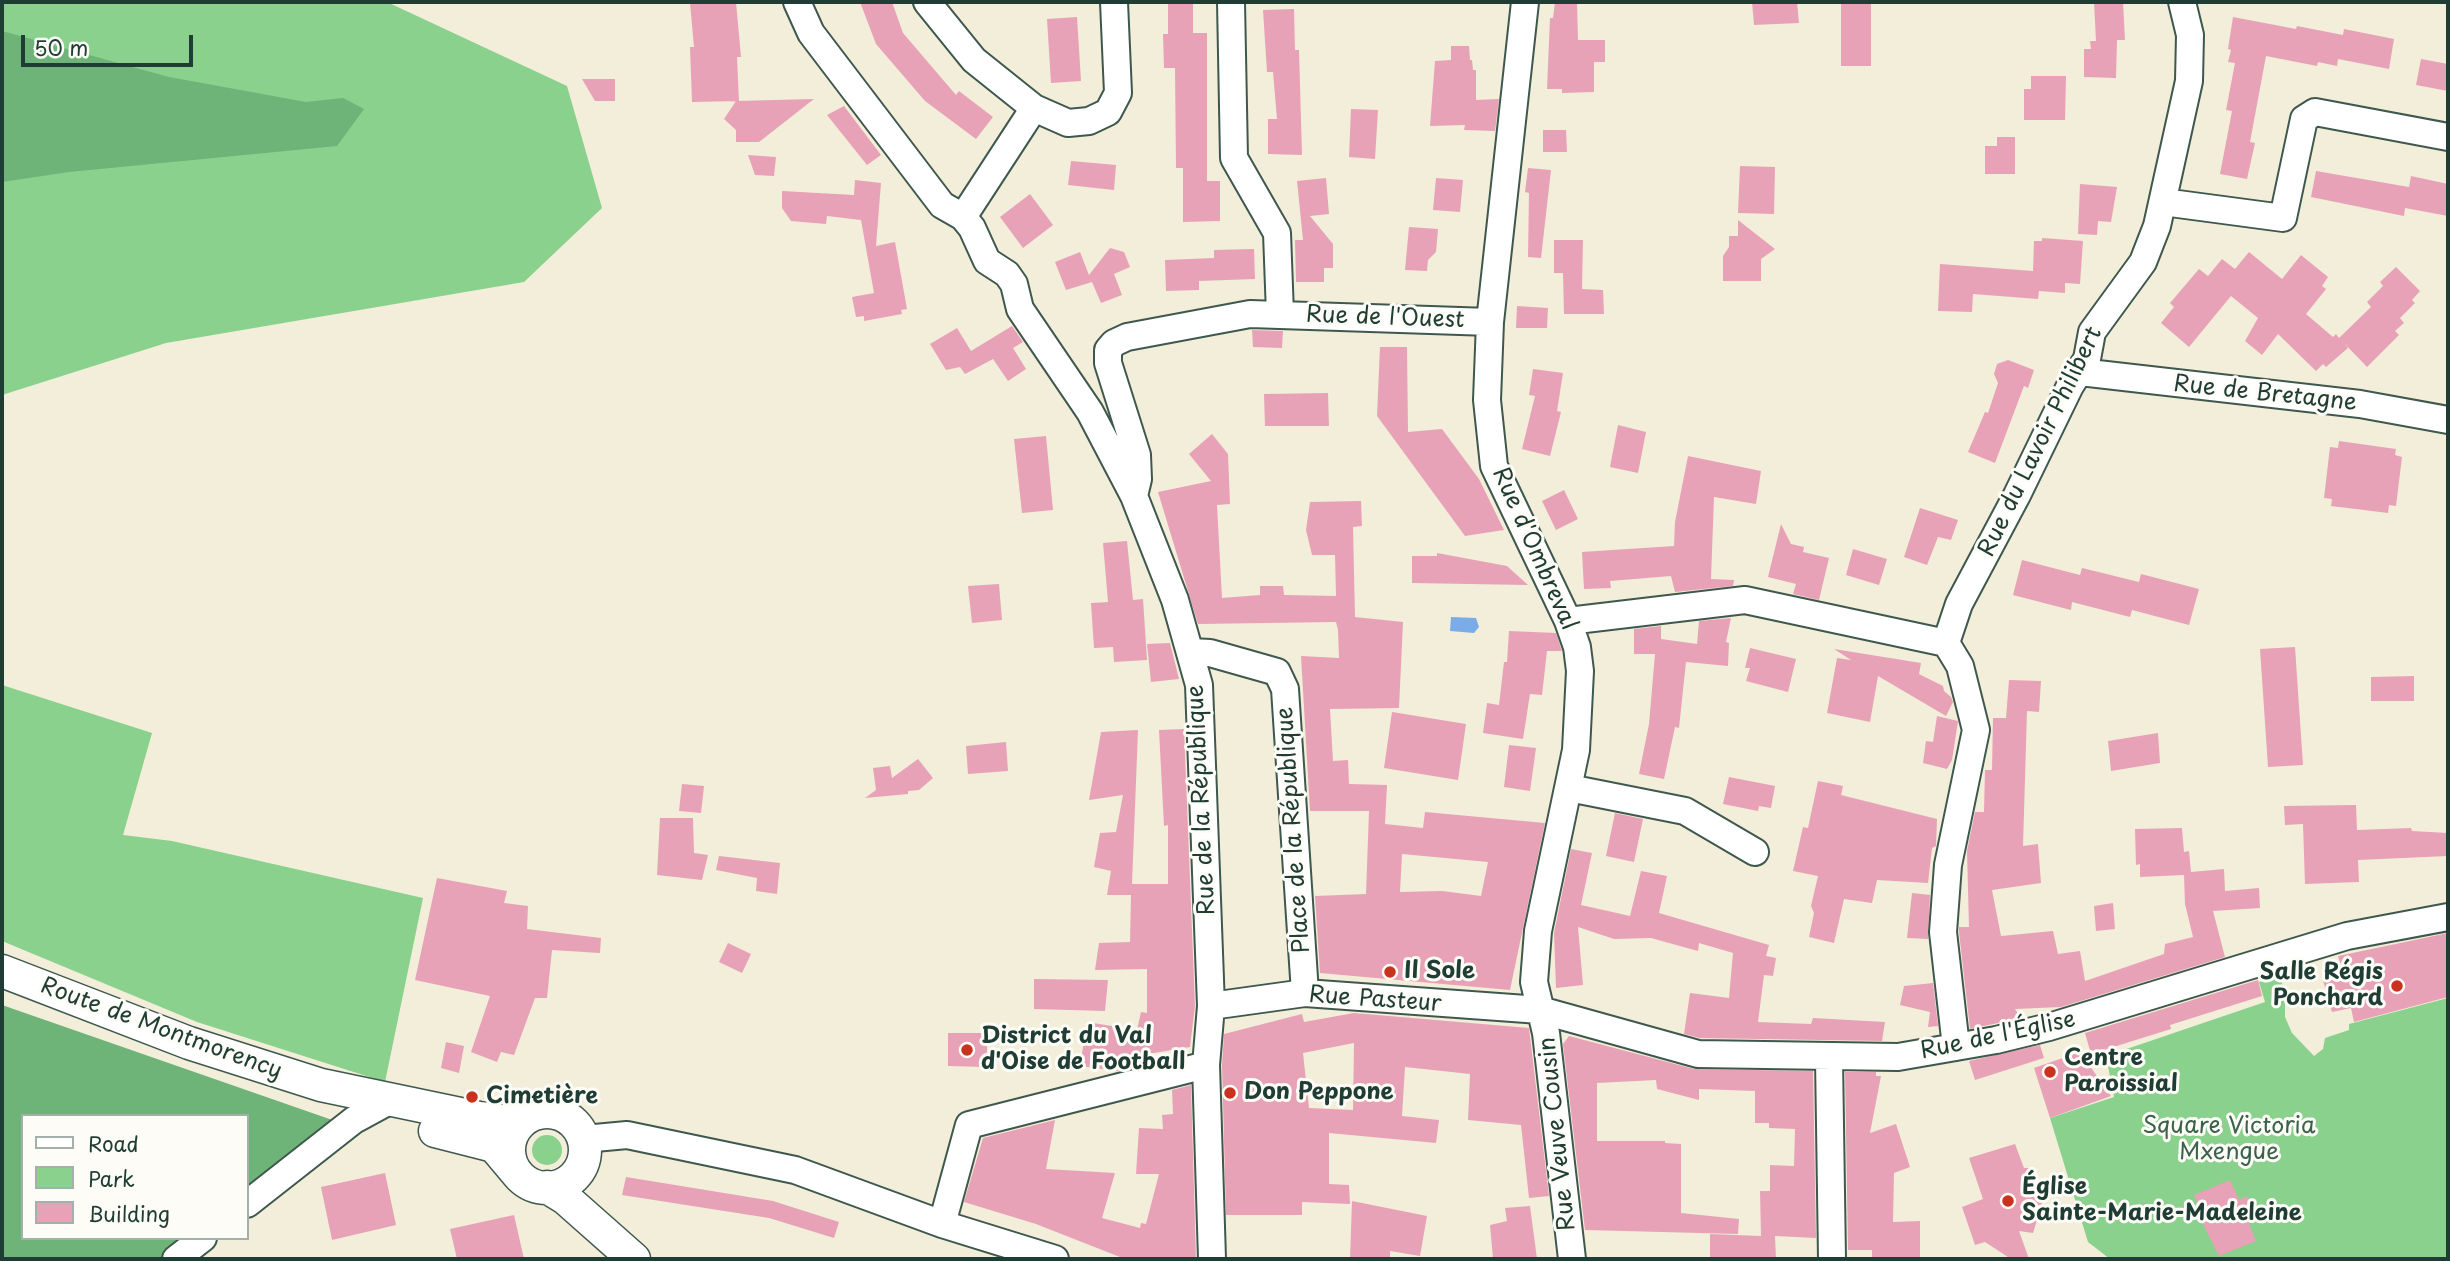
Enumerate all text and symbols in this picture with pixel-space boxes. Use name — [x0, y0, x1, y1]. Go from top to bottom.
scale bar — [24, 21, 196, 65]
text: 50 m — [34, 31, 88, 63]
street label: Rue de l'Ouest — [1305, 301, 1465, 335]
street label: Rue du Lavoir Philibert — [1973, 323, 2109, 561]
street label: Rue de Bretagne — [2172, 371, 2358, 417]
street label: Rue d'Ombreval — [1486, 463, 1582, 635]
street label: Rue de la République — [1182, 684, 1222, 916]
street label: Place de la République — [1272, 706, 1316, 954]
place label: Il Sole — [1404, 958, 1475, 986]
place label: Salle Régis Ponchard — [2260, 959, 2383, 1013]
marker: Il Sole — [1382, 964, 1398, 980]
street label: Route de Montmorency — [37, 972, 285, 1086]
marker: Salle Régis Ponchard — [2389, 978, 2405, 994]
street label: Rue Pasteur — [1308, 982, 1442, 1018]
street label: Rue de l'Église — [1918, 1006, 2078, 1066]
place label: District du Val d'Oise de Football — [981, 1023, 1185, 1077]
street label: Rue Veuve Cousin — [1534, 1036, 1582, 1232]
marker: District du Val d'Oise de Football — [959, 1042, 975, 1058]
place label: Centre Paroissial — [2064, 1045, 2178, 1099]
marker: Centre Paroissial — [2042, 1064, 2058, 1080]
place label: Don Peppone — [1244, 1079, 1394, 1107]
place label: Cimetière — [486, 1083, 598, 1111]
marker: Don Peppone — [1222, 1085, 1238, 1101]
marker: Cimetière — [464, 1089, 480, 1105]
park label: Square Victoria Mxengue — [2143, 1113, 2315, 1167]
legend — [21, 1114, 248, 1240]
text: Road — [88, 1127, 139, 1159]
text: Park — [88, 1162, 135, 1194]
place label: Église Sainte-Marie-Madeleine — [2022, 1174, 2302, 1228]
marker: Église Sainte-Marie-Madeleine — [2000, 1193, 2016, 1209]
text: Building — [88, 1197, 170, 1229]

